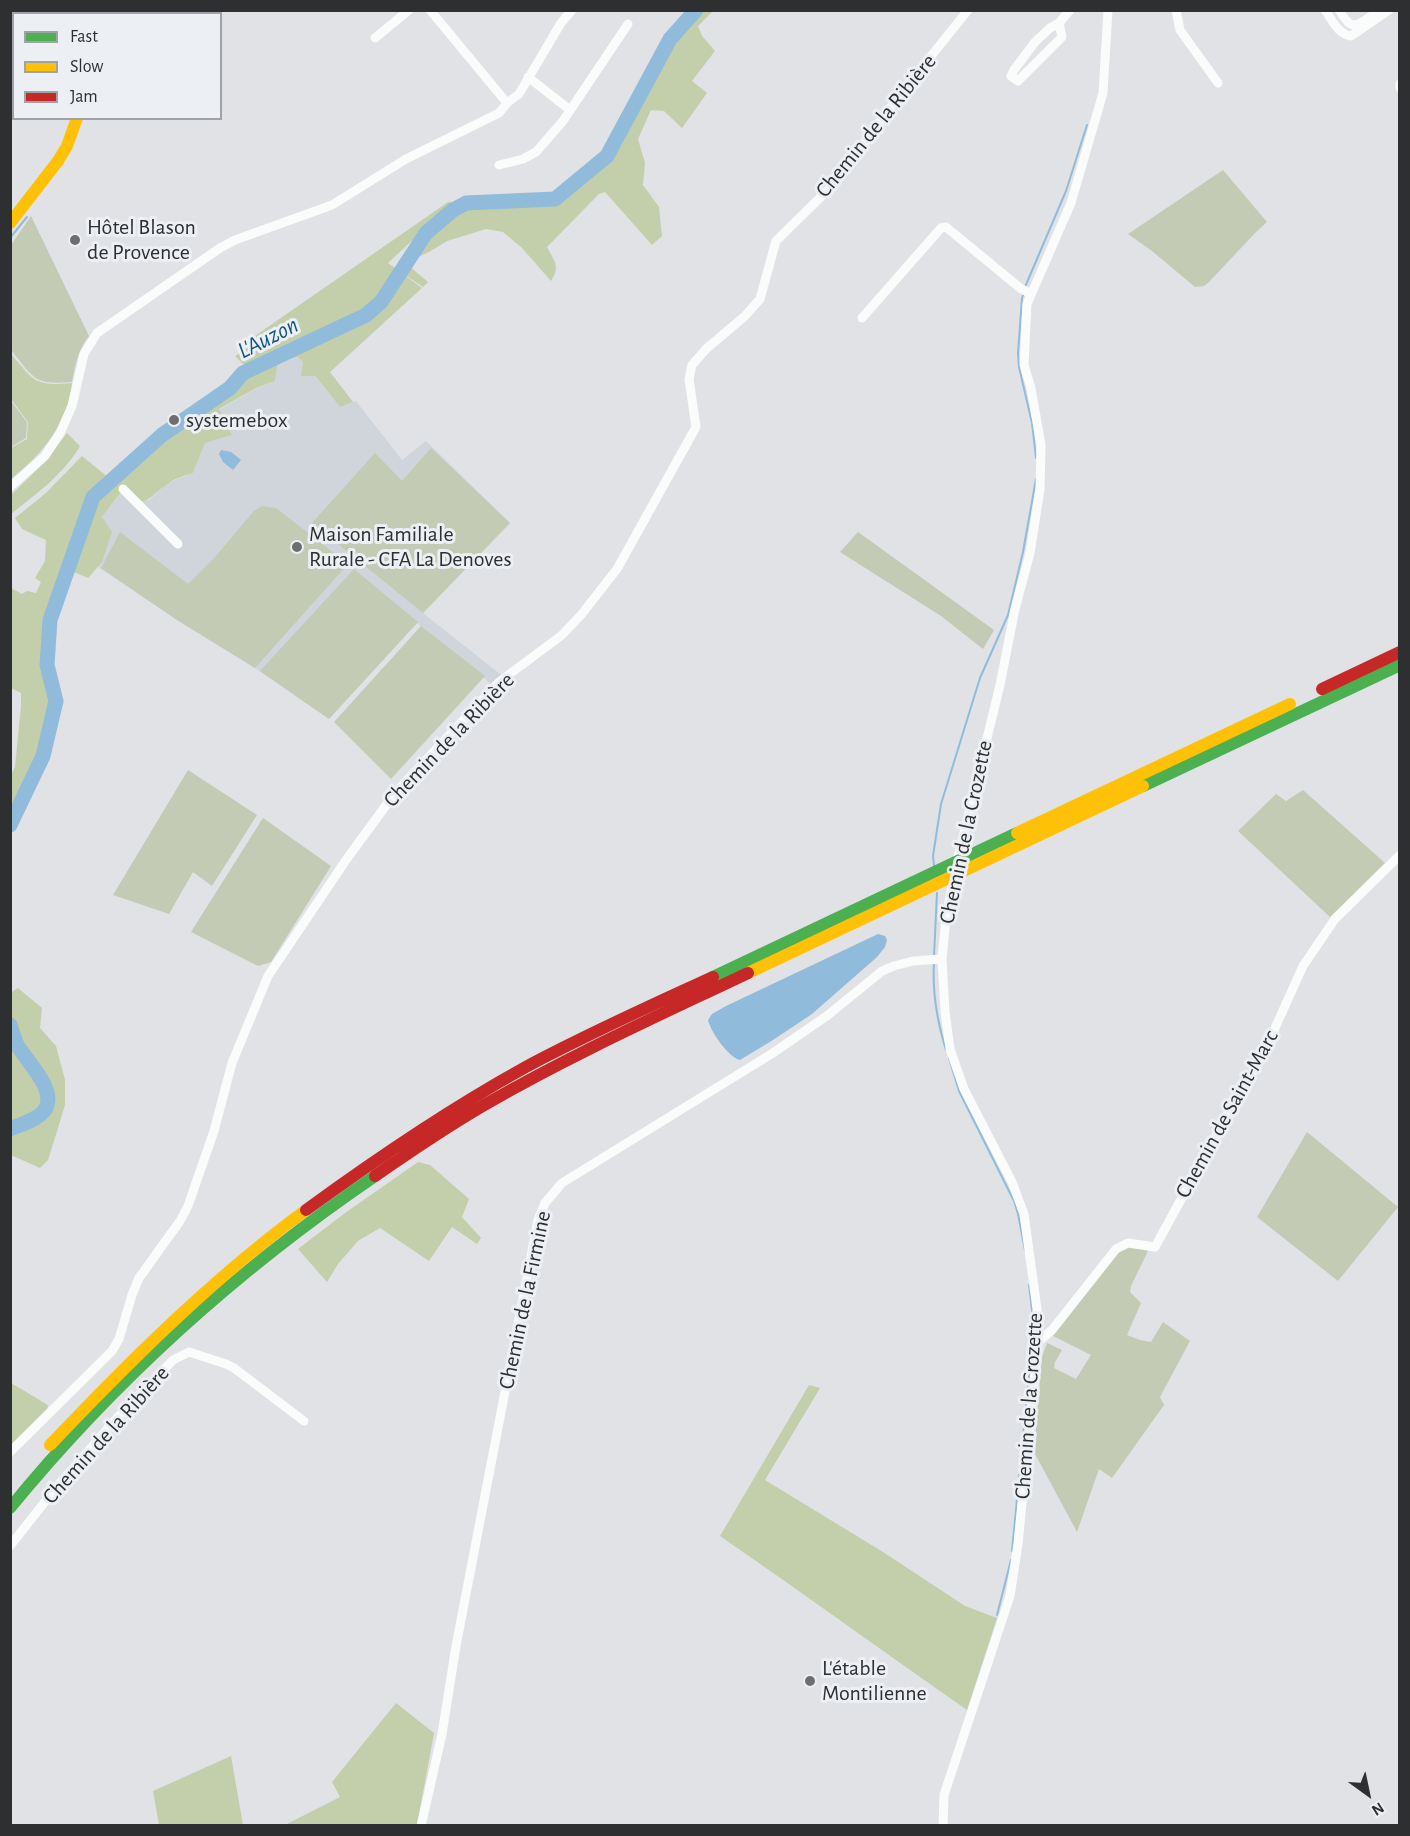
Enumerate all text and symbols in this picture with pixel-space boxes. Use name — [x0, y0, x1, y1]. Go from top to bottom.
legend — [12, 12, 222, 120]
text: Fast — [70, 28, 98, 46]
street label: Chemin de la Ribière — [810, 49, 942, 203]
text: Slow — [70, 58, 103, 76]
text: Jam — [70, 88, 98, 106]
place label: Hôtel Blason de Provence — [87, 214, 196, 266]
marker: Hôtel Blason de Provence — [68, 233, 82, 247]
water label: L'Auzon — [233, 311, 303, 365]
place label: systemebox — [186, 407, 288, 433]
marker: systemebox — [167, 413, 181, 427]
place label: Maison Familiale Rurale - CFA La Denoves — [309, 521, 512, 572]
marker: Maison Familiale Rurale - CFA La Denoves — [290, 540, 304, 554]
street label: Chemin de la Ribière — [378, 667, 520, 813]
street label: Chemin de la Crozette — [934, 738, 998, 926]
street label: Chemin de Saint-Marc — [1170, 1025, 1284, 1203]
street label: Chemin de la Firmine — [493, 1208, 557, 1392]
street label: Chemin de la Crozette — [1009, 1312, 1049, 1500]
street label: Chemin de la Ribière — [37, 1360, 175, 1510]
place label: L'étable Montilienne — [822, 1655, 927, 1706]
marker: L'étable Montilienne — [803, 1674, 817, 1688]
north arrow — [1338, 1764, 1398, 1824]
text: N — [1369, 1799, 1387, 1819]

